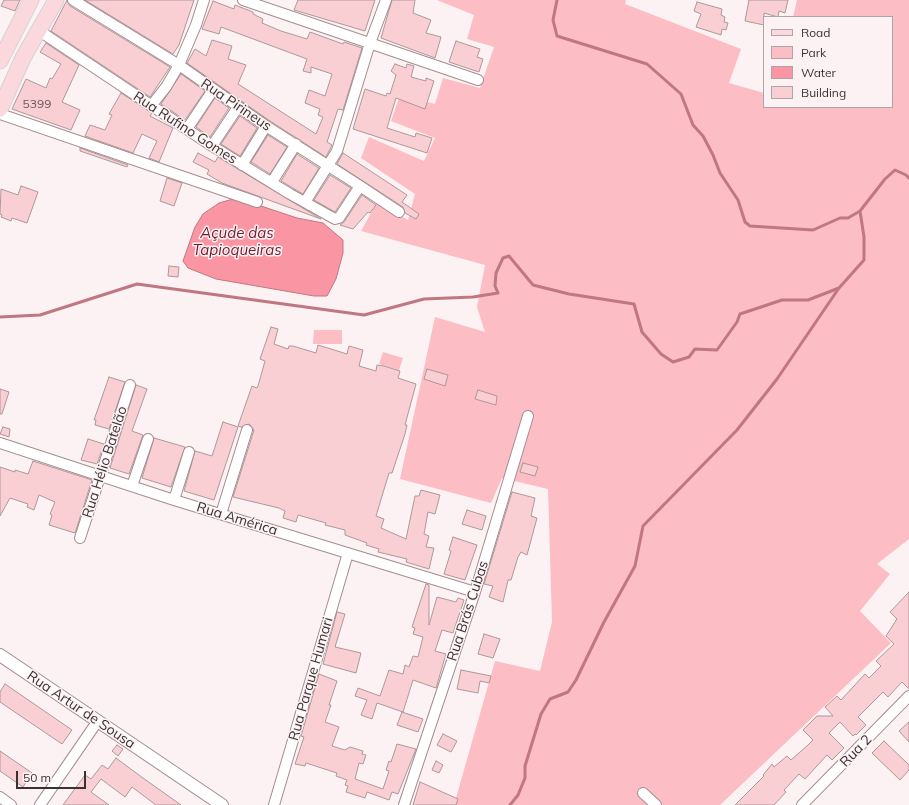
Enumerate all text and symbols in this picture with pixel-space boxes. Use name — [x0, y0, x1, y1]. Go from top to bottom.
legend — [763, 16, 893, 108]
text: Road — [801, 25, 830, 40]
text: Park — [801, 45, 826, 60]
text: Water — [801, 65, 836, 80]
street label: Rua Pirineus — [198, 75, 274, 135]
text: Building — [801, 85, 846, 100]
street label: Rua Rufino Gomes — [130, 88, 240, 168]
house number: 5399 — [23, 97, 51, 111]
water label: Açude das Tapioqueiras — [192, 224, 282, 259]
street label: Rua Hélio Batelão — [79, 404, 131, 520]
street label: Rua América — [195, 499, 279, 539]
street label: Rua Brás Cubas — [444, 559, 492, 663]
street label: Rua Parque Humari — [285, 615, 337, 743]
street label: Rua Artur de Sousa — [24, 668, 138, 752]
street label: Rua 2 — [837, 731, 875, 771]
scale bar — [18, 763, 88, 789]
text: 50 m — [23, 770, 51, 785]

